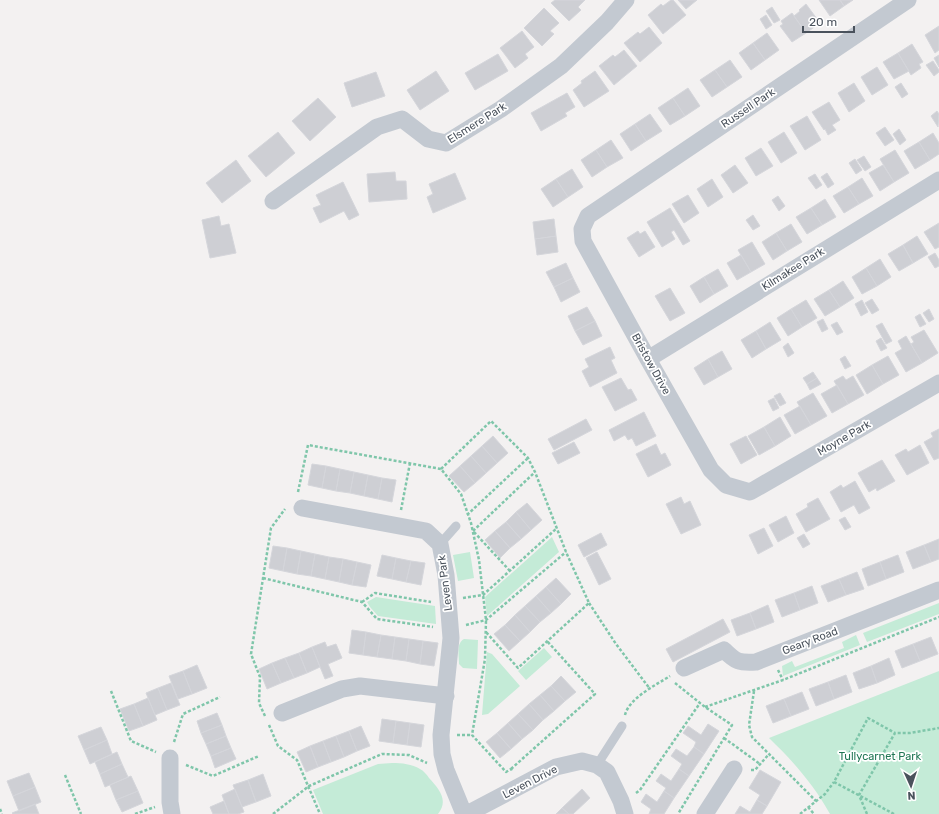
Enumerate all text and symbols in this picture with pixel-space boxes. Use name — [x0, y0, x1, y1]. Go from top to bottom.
scale bar — [803, 8, 854, 34]
text: 20 m — [809, 15, 837, 29]
street label: Russell Park — [719, 85, 778, 131]
street label: Elsmere Park — [445, 100, 509, 146]
street label: Kilmakee Park — [759, 244, 827, 293]
street label: Bristow Drive — [629, 331, 673, 397]
street label: Moyne Park — [815, 417, 873, 458]
street label: Leven Park — [435, 554, 455, 612]
street label: Geary Road — [780, 624, 840, 658]
park label: Tullycarnet Park — [839, 750, 921, 763]
street label: Leven Drive — [500, 763, 560, 801]
north arrow — [891, 766, 931, 806]
text: N — [907, 789, 916, 802]

